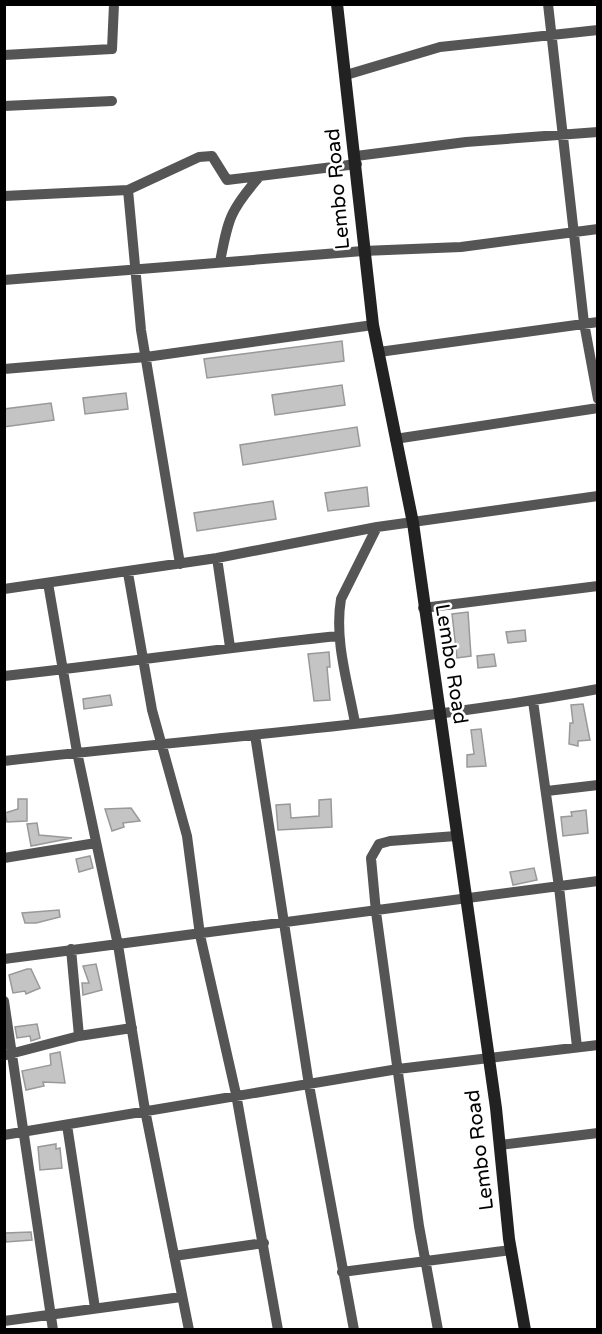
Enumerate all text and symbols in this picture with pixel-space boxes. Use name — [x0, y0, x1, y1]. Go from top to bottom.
street label: Lembo Road — [321, 127, 355, 251]
street label: Lembo Road — [430, 602, 472, 726]
street label: Lembo Road — [461, 1088, 499, 1212]

